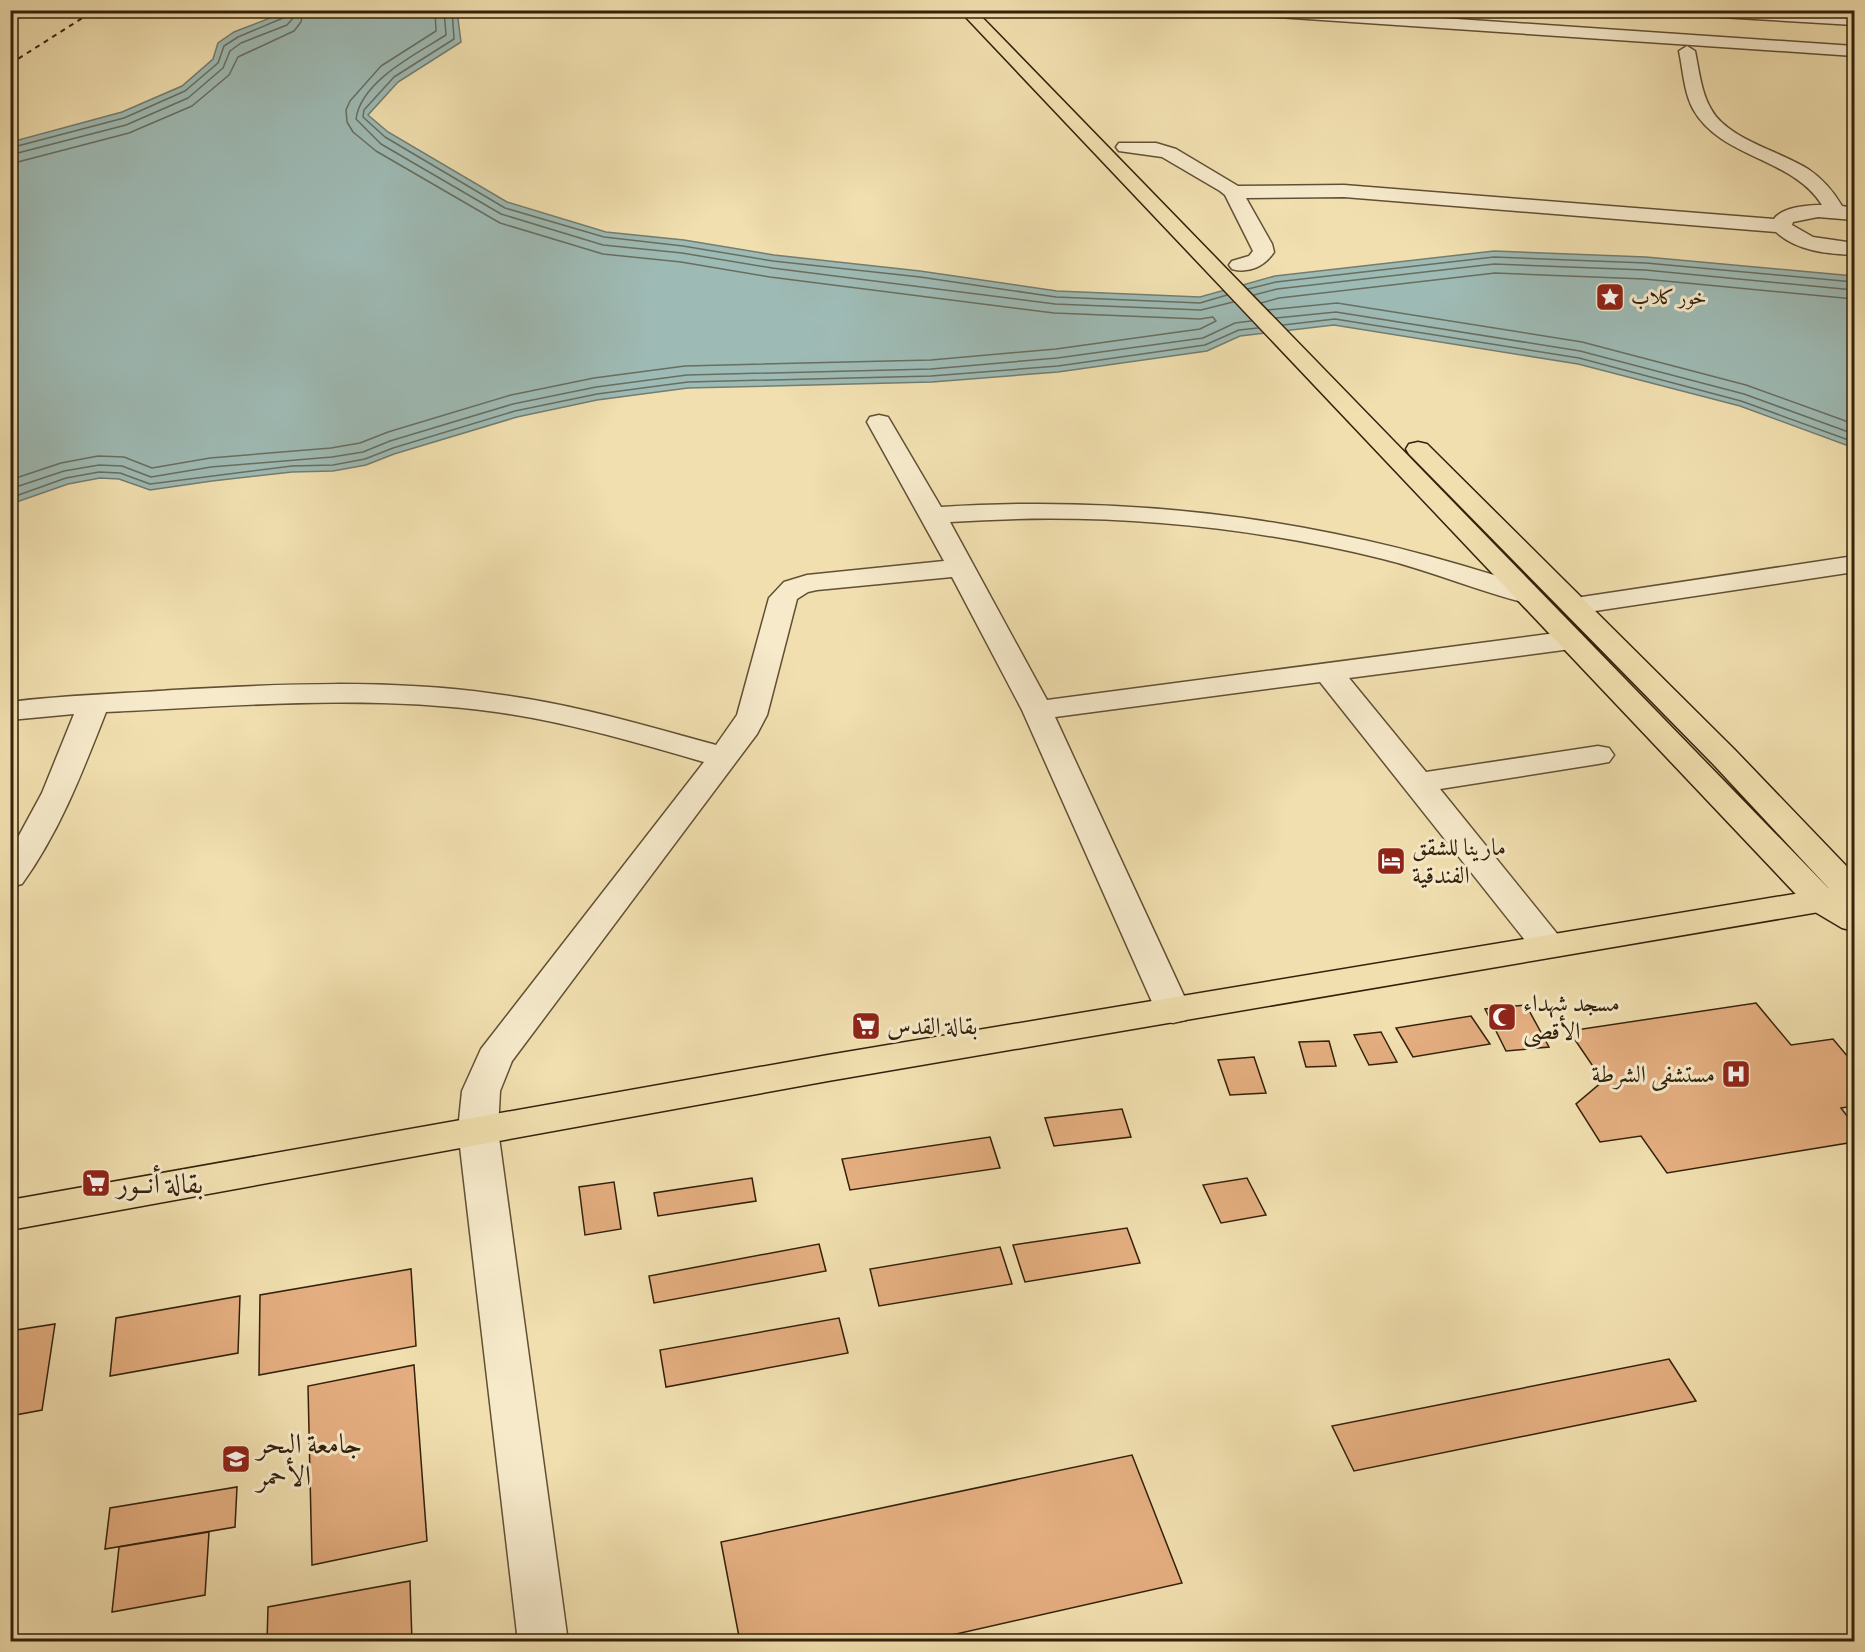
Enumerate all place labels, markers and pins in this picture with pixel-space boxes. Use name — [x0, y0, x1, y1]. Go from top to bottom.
place icon: خور كلاب — [1594, 281, 1626, 313]
place label: خور كلاب — [1631, 285, 1706, 313]
place label: مارينا للشقق الفندقية — [1412, 832, 1506, 894]
hotel icon: مارينا للشقق الفندقية — [1375, 845, 1407, 877]
place label: مسجد شهداء الأقصى — [1523, 988, 1620, 1050]
mosque icon: مسجد شهداء الأقصى — [1486, 1001, 1518, 1033]
supermarket icon: بقالة القدس — [850, 1010, 882, 1042]
place label: بقالة القدس — [887, 1011, 978, 1045]
hospital icon: مستشفى الشرطة — [1720, 1058, 1752, 1090]
place label: مستشفى الشرطة — [1592, 1059, 1715, 1093]
place label: بقالة أنــور — [114, 1164, 203, 1205]
supermarket icon: بقالة أنــور — [80, 1167, 112, 1199]
place label: جامعة البحر الأحمر — [254, 1426, 362, 1497]
school or university icon: جامعة البحر الأحمر — [220, 1443, 252, 1475]

